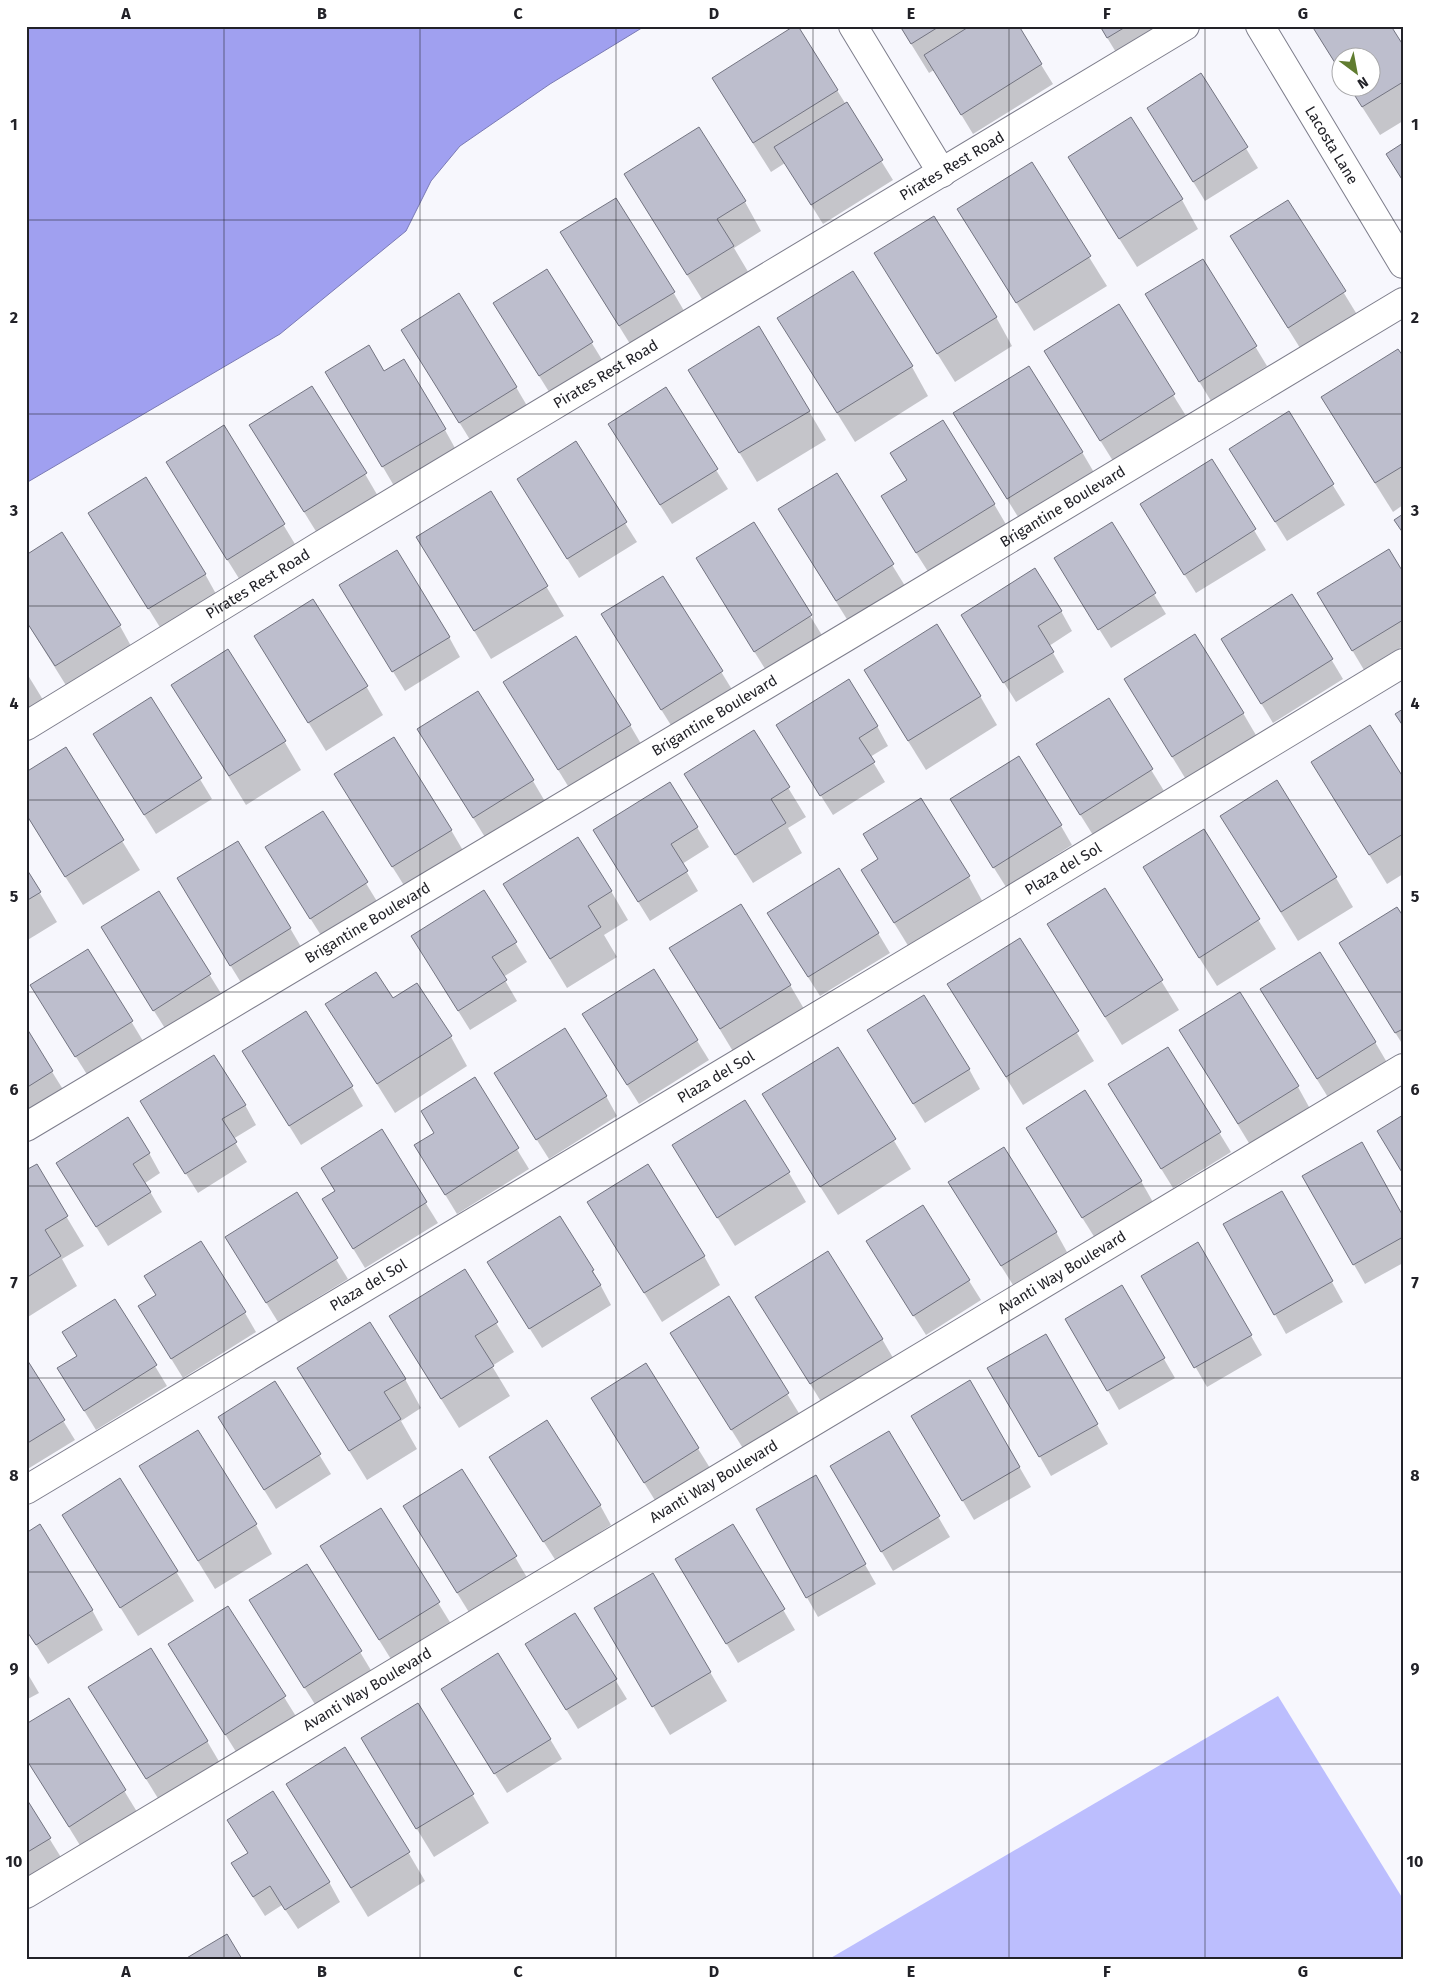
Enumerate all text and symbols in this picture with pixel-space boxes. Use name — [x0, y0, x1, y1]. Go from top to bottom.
text: A — [120, 4, 131, 23]
text: B — [317, 4, 327, 23]
text: C — [513, 4, 523, 23]
text: D — [709, 4, 719, 23]
text: E — [907, 4, 915, 23]
text: F — [1103, 4, 1111, 23]
text: G — [1298, 4, 1308, 23]
north arrow — [1332, 48, 1382, 98]
text: N — [1354, 73, 1371, 92]
street label: Lacosta Lane — [1301, 103, 1362, 188]
text: 1 — [10, 115, 18, 134]
text: 1 — [1411, 115, 1419, 134]
street label: Pirates Rest Road — [896, 128, 1007, 204]
text: 2 — [10, 308, 18, 327]
text: 2 — [1411, 308, 1419, 327]
street label: Pirates Rest Road — [550, 336, 661, 413]
street label: Brigantine Boulevard — [997, 462, 1128, 551]
text: 3 — [9, 501, 18, 520]
text: 3 — [1410, 501, 1419, 520]
street label: Pirates Rest Road — [203, 545, 313, 623]
street label: Brigantine Boulevard — [648, 671, 780, 760]
text: 4 — [9, 694, 19, 713]
text: 4 — [1410, 694, 1420, 713]
street label: Plaza del Sol — [1022, 838, 1105, 899]
street label: Brigantine Boulevard — [302, 878, 434, 967]
text: 5 — [10, 887, 19, 906]
text: 5 — [1411, 887, 1420, 906]
street label: Plaza del Sol — [674, 1047, 758, 1107]
text: 6 — [9, 1080, 19, 1099]
text: 6 — [1410, 1080, 1420, 1099]
street label: Avanti Way Boulevard — [995, 1227, 1129, 1318]
street label: Plaza del Sol — [327, 1255, 411, 1315]
text: 7 — [10, 1273, 18, 1292]
text: 7 — [1411, 1273, 1419, 1292]
street label: Avanti Way Boulevard — [646, 1436, 781, 1527]
text: 8 — [9, 1466, 19, 1485]
text: 8 — [1410, 1466, 1420, 1485]
street label: Avanti Way Boulevard — [300, 1644, 435, 1735]
text: 9 — [10, 1659, 19, 1678]
text: 9 — [1411, 1659, 1420, 1678]
text: 10 — [6, 1852, 22, 1871]
text: 10 — [1407, 1852, 1423, 1871]
text: A — [120, 1962, 131, 1981]
text: B — [317, 1962, 327, 1981]
text: C — [513, 1962, 523, 1981]
text: D — [709, 1962, 719, 1981]
text: E — [907, 1962, 915, 1981]
text: F — [1103, 1962, 1111, 1981]
text: G — [1298, 1962, 1308, 1981]

